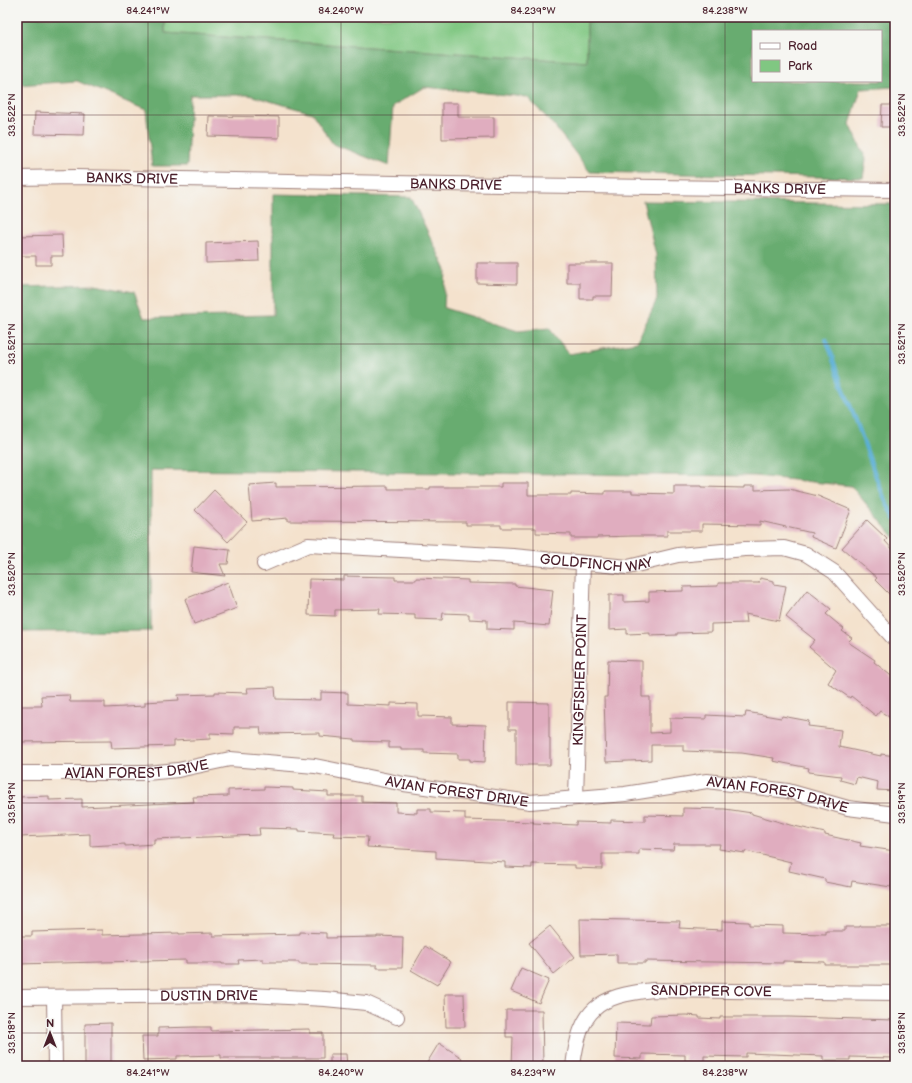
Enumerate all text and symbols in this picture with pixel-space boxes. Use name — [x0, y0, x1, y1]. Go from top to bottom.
text: 84.241°W — [126, 5, 170, 17]
text: 84.240°W — [318, 5, 364, 17]
text: 84.239°W — [510, 5, 556, 17]
text: 84.238°W — [702, 5, 748, 17]
legend — [752, 30, 882, 82]
text: Road — [788, 39, 817, 54]
text: Park — [788, 59, 812, 74]
text: 33.522°N — [6, 93, 18, 137]
text: 33.522°N — [896, 93, 908, 137]
street label: BANKS DRIVE — [86, 169, 178, 187]
street label: BANKS DRIVE — [410, 175, 502, 194]
street label: BANKS DRIVE — [734, 179, 826, 198]
text: 33.521°N — [6, 323, 18, 365]
text: 33.521°N — [896, 323, 908, 365]
street label: GOLDFINCH WAY — [539, 550, 655, 576]
text: 33.520°N — [6, 552, 18, 596]
text: 33.520°N — [896, 552, 908, 596]
street label: KINGFISHER POINT — [569, 613, 590, 746]
street label: AVIAN FOREST DRIVE — [65, 755, 210, 782]
street label: AVIAN FOREST DRIVE — [384, 772, 530, 810]
street label: AVIAN FOREST DRIVE — [706, 773, 850, 816]
text: 33.519°N — [6, 782, 18, 824]
text: 33.519°N — [896, 782, 908, 824]
street label: SANDPIPER COVE — [651, 981, 772, 1000]
street label: DUSTIN DRIVE — [160, 986, 259, 1004]
text: 33.518°N — [6, 1012, 18, 1054]
text: 33.518°N — [896, 1012, 908, 1054]
north arrow — [30, 1013, 70, 1053]
text: N — [46, 1017, 54, 1030]
text: 84.241°W — [126, 1067, 170, 1079]
text: 84.240°W — [318, 1067, 364, 1079]
text: 84.239°W — [510, 1067, 556, 1079]
text: 84.238°W — [702, 1067, 748, 1079]

